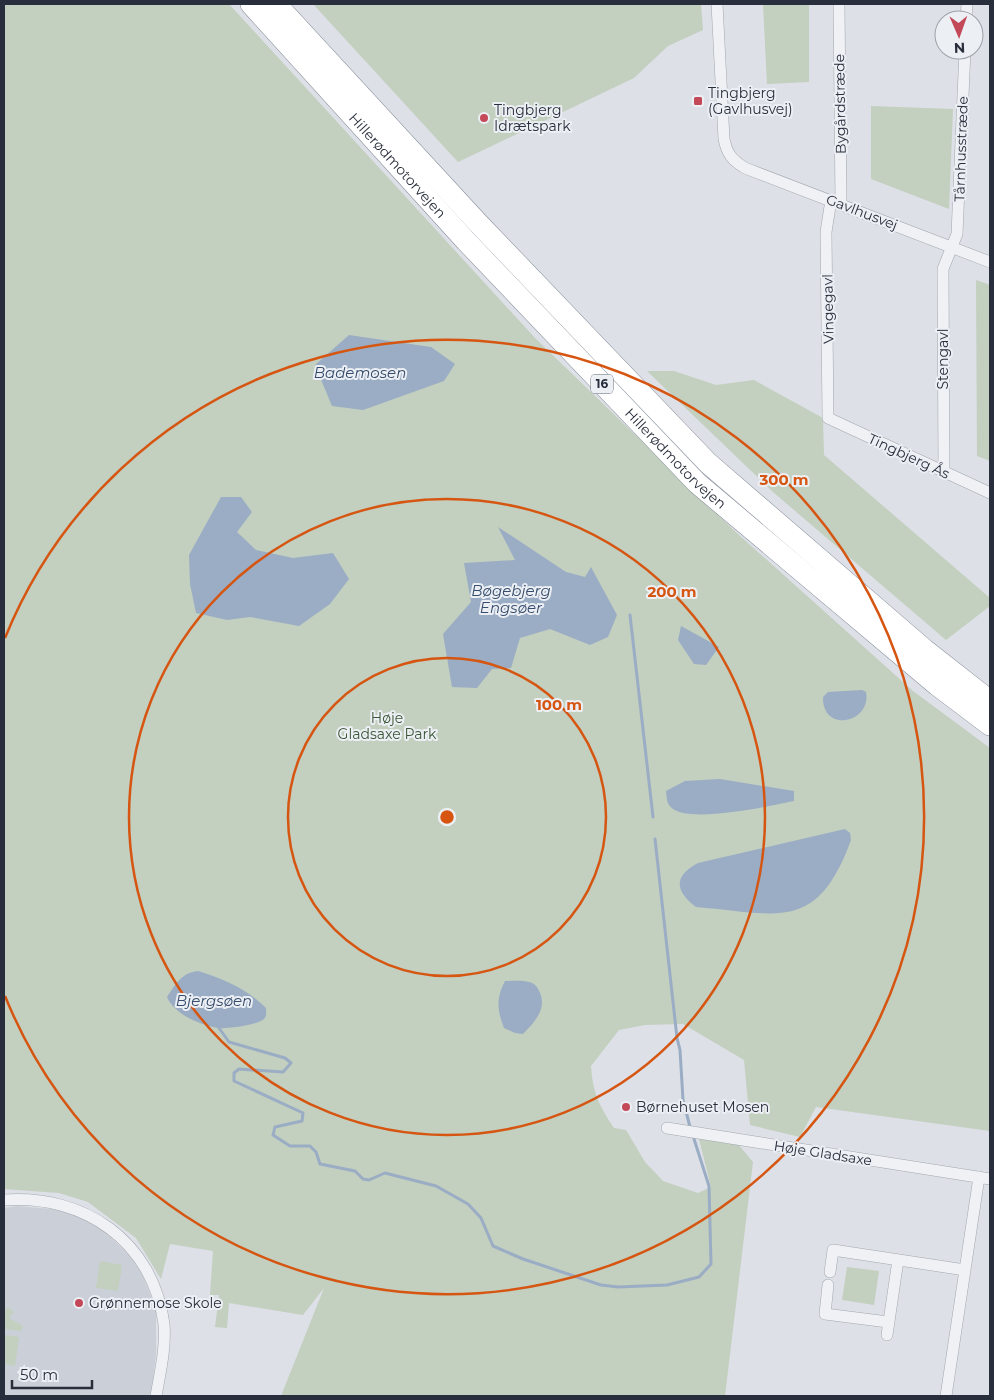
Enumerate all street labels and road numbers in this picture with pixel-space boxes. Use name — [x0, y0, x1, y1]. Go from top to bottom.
street label: Bygårdstræde — [830, 54, 850, 154]
street label: Tårnhusstræde — [950, 96, 972, 202]
street label: Hillerødmotorvejen — [345, 109, 450, 222]
street label: Gavlhusvej — [824, 190, 900, 234]
street label: Vingegavl — [818, 274, 838, 344]
street label: Stengavl — [934, 328, 952, 390]
road number: 16 — [591, 374, 613, 394]
street label: Hillerødmotorvejen — [621, 404, 730, 513]
street label: Tingbjerg Ås — [865, 428, 953, 483]
street label: Høje Gladsaxe — [773, 1136, 873, 1170]

